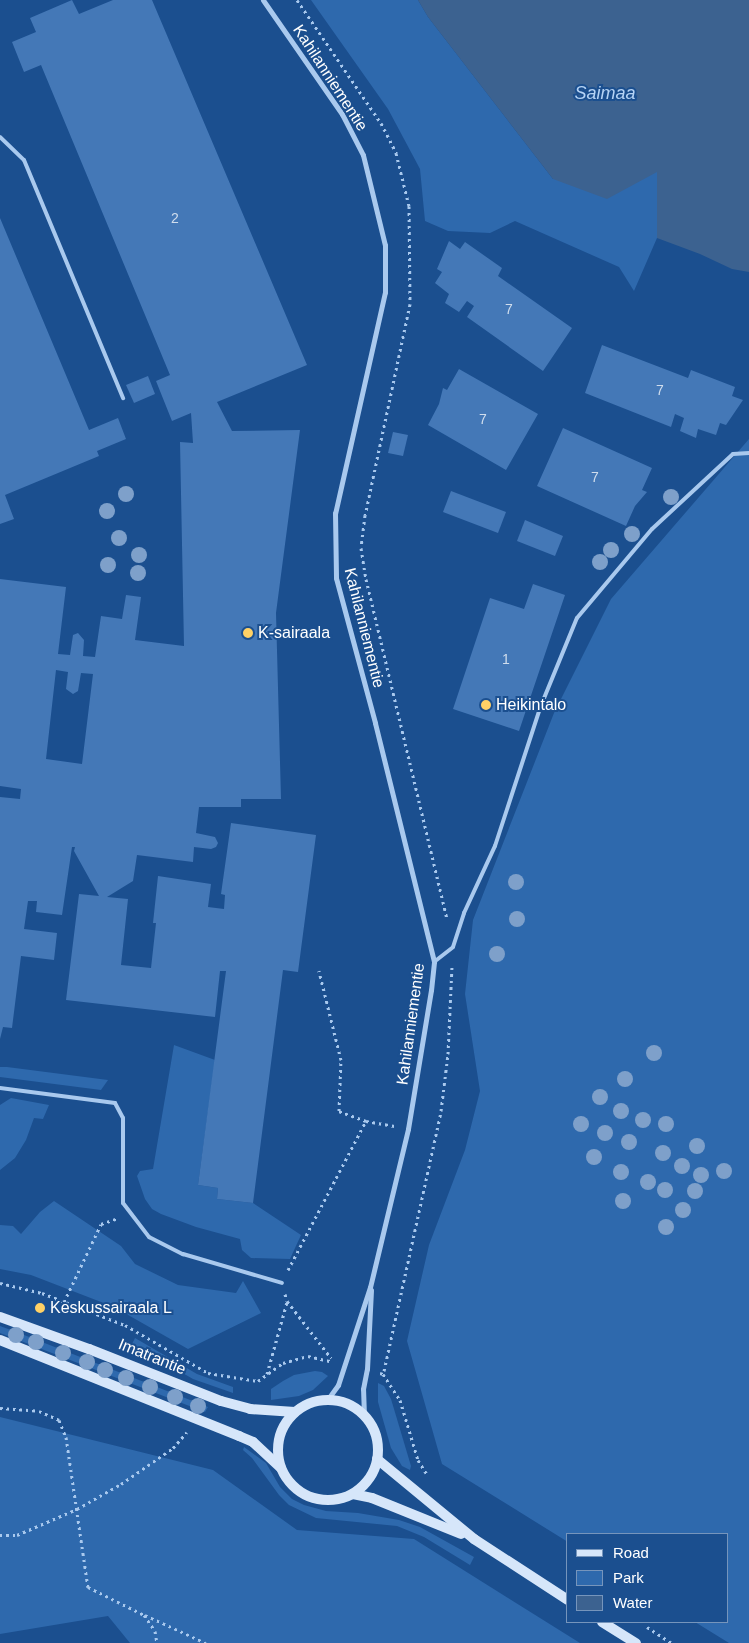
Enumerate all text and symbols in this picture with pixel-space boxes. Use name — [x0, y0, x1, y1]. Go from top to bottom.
street label: Kahilanniementie — [289, 21, 371, 135]
water label: Saimaa — [574, 82, 636, 104]
house number: 2 — [171, 210, 179, 226]
house number: 7 — [505, 301, 513, 317]
house number: 7 — [656, 382, 664, 398]
house number: 7 — [479, 411, 487, 427]
house number: 7 — [591, 469, 599, 485]
street label: Kahilanniementie — [340, 566, 388, 690]
place label: K-sairaala — [258, 623, 330, 643]
marker: K-sairaala — [242, 627, 254, 639]
house number: 1 — [502, 651, 510, 667]
place label: Heikintalo — [496, 695, 566, 715]
marker: Heikintalo — [480, 699, 492, 711]
street label: Kahilanniementie — [393, 962, 429, 1086]
place label: Keskussairaala L — [50, 1298, 172, 1318]
marker: Keskussairaala L — [34, 1302, 46, 1314]
street label: Imatrantie — [115, 1335, 189, 1379]
legend — [566, 1533, 729, 1623]
text: Road — [613, 1544, 649, 1561]
text: Park — [613, 1569, 644, 1586]
text: Water — [613, 1594, 652, 1611]

